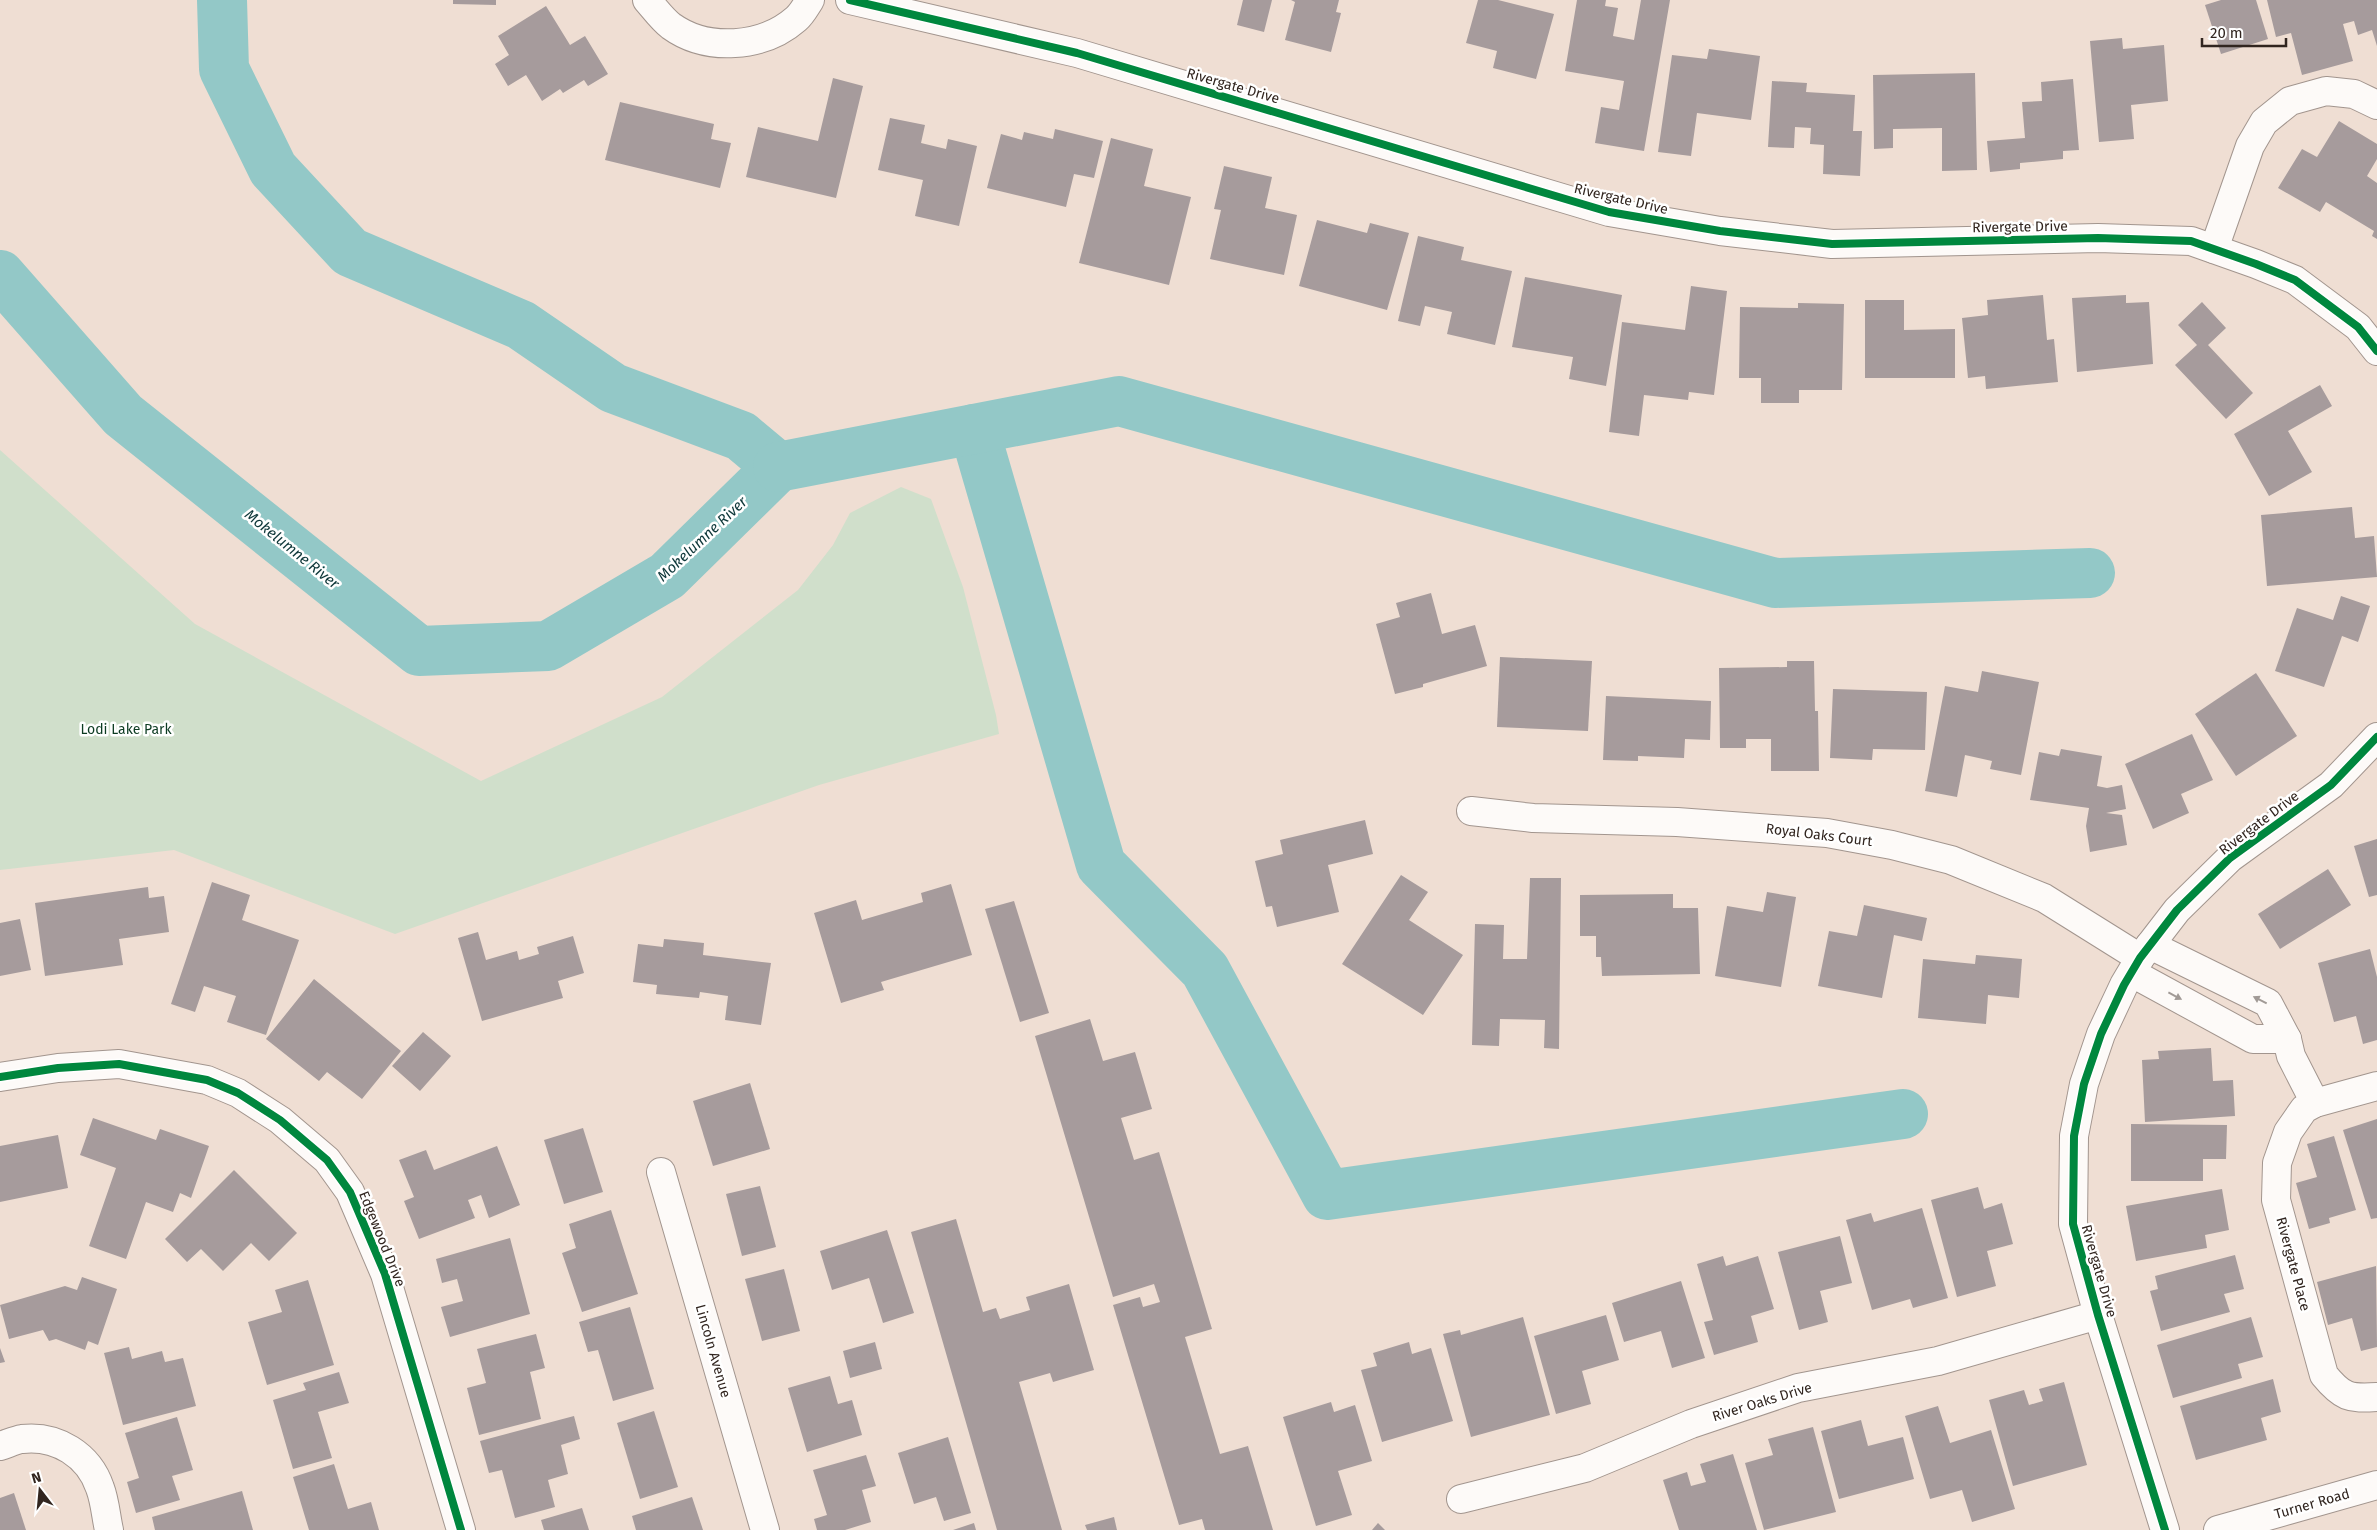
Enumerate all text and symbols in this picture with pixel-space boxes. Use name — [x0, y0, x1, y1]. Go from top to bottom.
scale bar — [2202, 15, 2286, 47]
text: 20 m — [2210, 24, 2243, 42]
street label: Rivergate Drive — [1185, 65, 1281, 107]
street label: Rivergate Drive — [1572, 180, 1670, 218]
street label: Rivergate Drive — [1972, 218, 2068, 236]
water label: Mokelumne River — [653, 492, 752, 585]
water label: Mokelumne River — [241, 505, 344, 593]
park label: Lodi Lake Park — [80, 721, 172, 738]
street label: Rivergate Drive — [2216, 787, 2302, 859]
street label: Royal Oaks Court — [1765, 820, 1874, 850]
one-way arrow — [2167, 992, 2182, 1000]
one-way arrow — [2253, 996, 2268, 1004]
street label: Edgewood Drive — [355, 1189, 409, 1289]
street label: Rivergate Place — [2272, 1215, 2314, 1313]
street label: Rivergate Drive — [2078, 1223, 2120, 1319]
street label: Lincoln Avenue — [692, 1302, 734, 1400]
street label: River Oaks Drive — [1710, 1379, 1814, 1425]
north arrow — [15, 1465, 65, 1515]
text: N — [30, 1469, 43, 1487]
street label: Turner Road — [2272, 1485, 2352, 1523]

